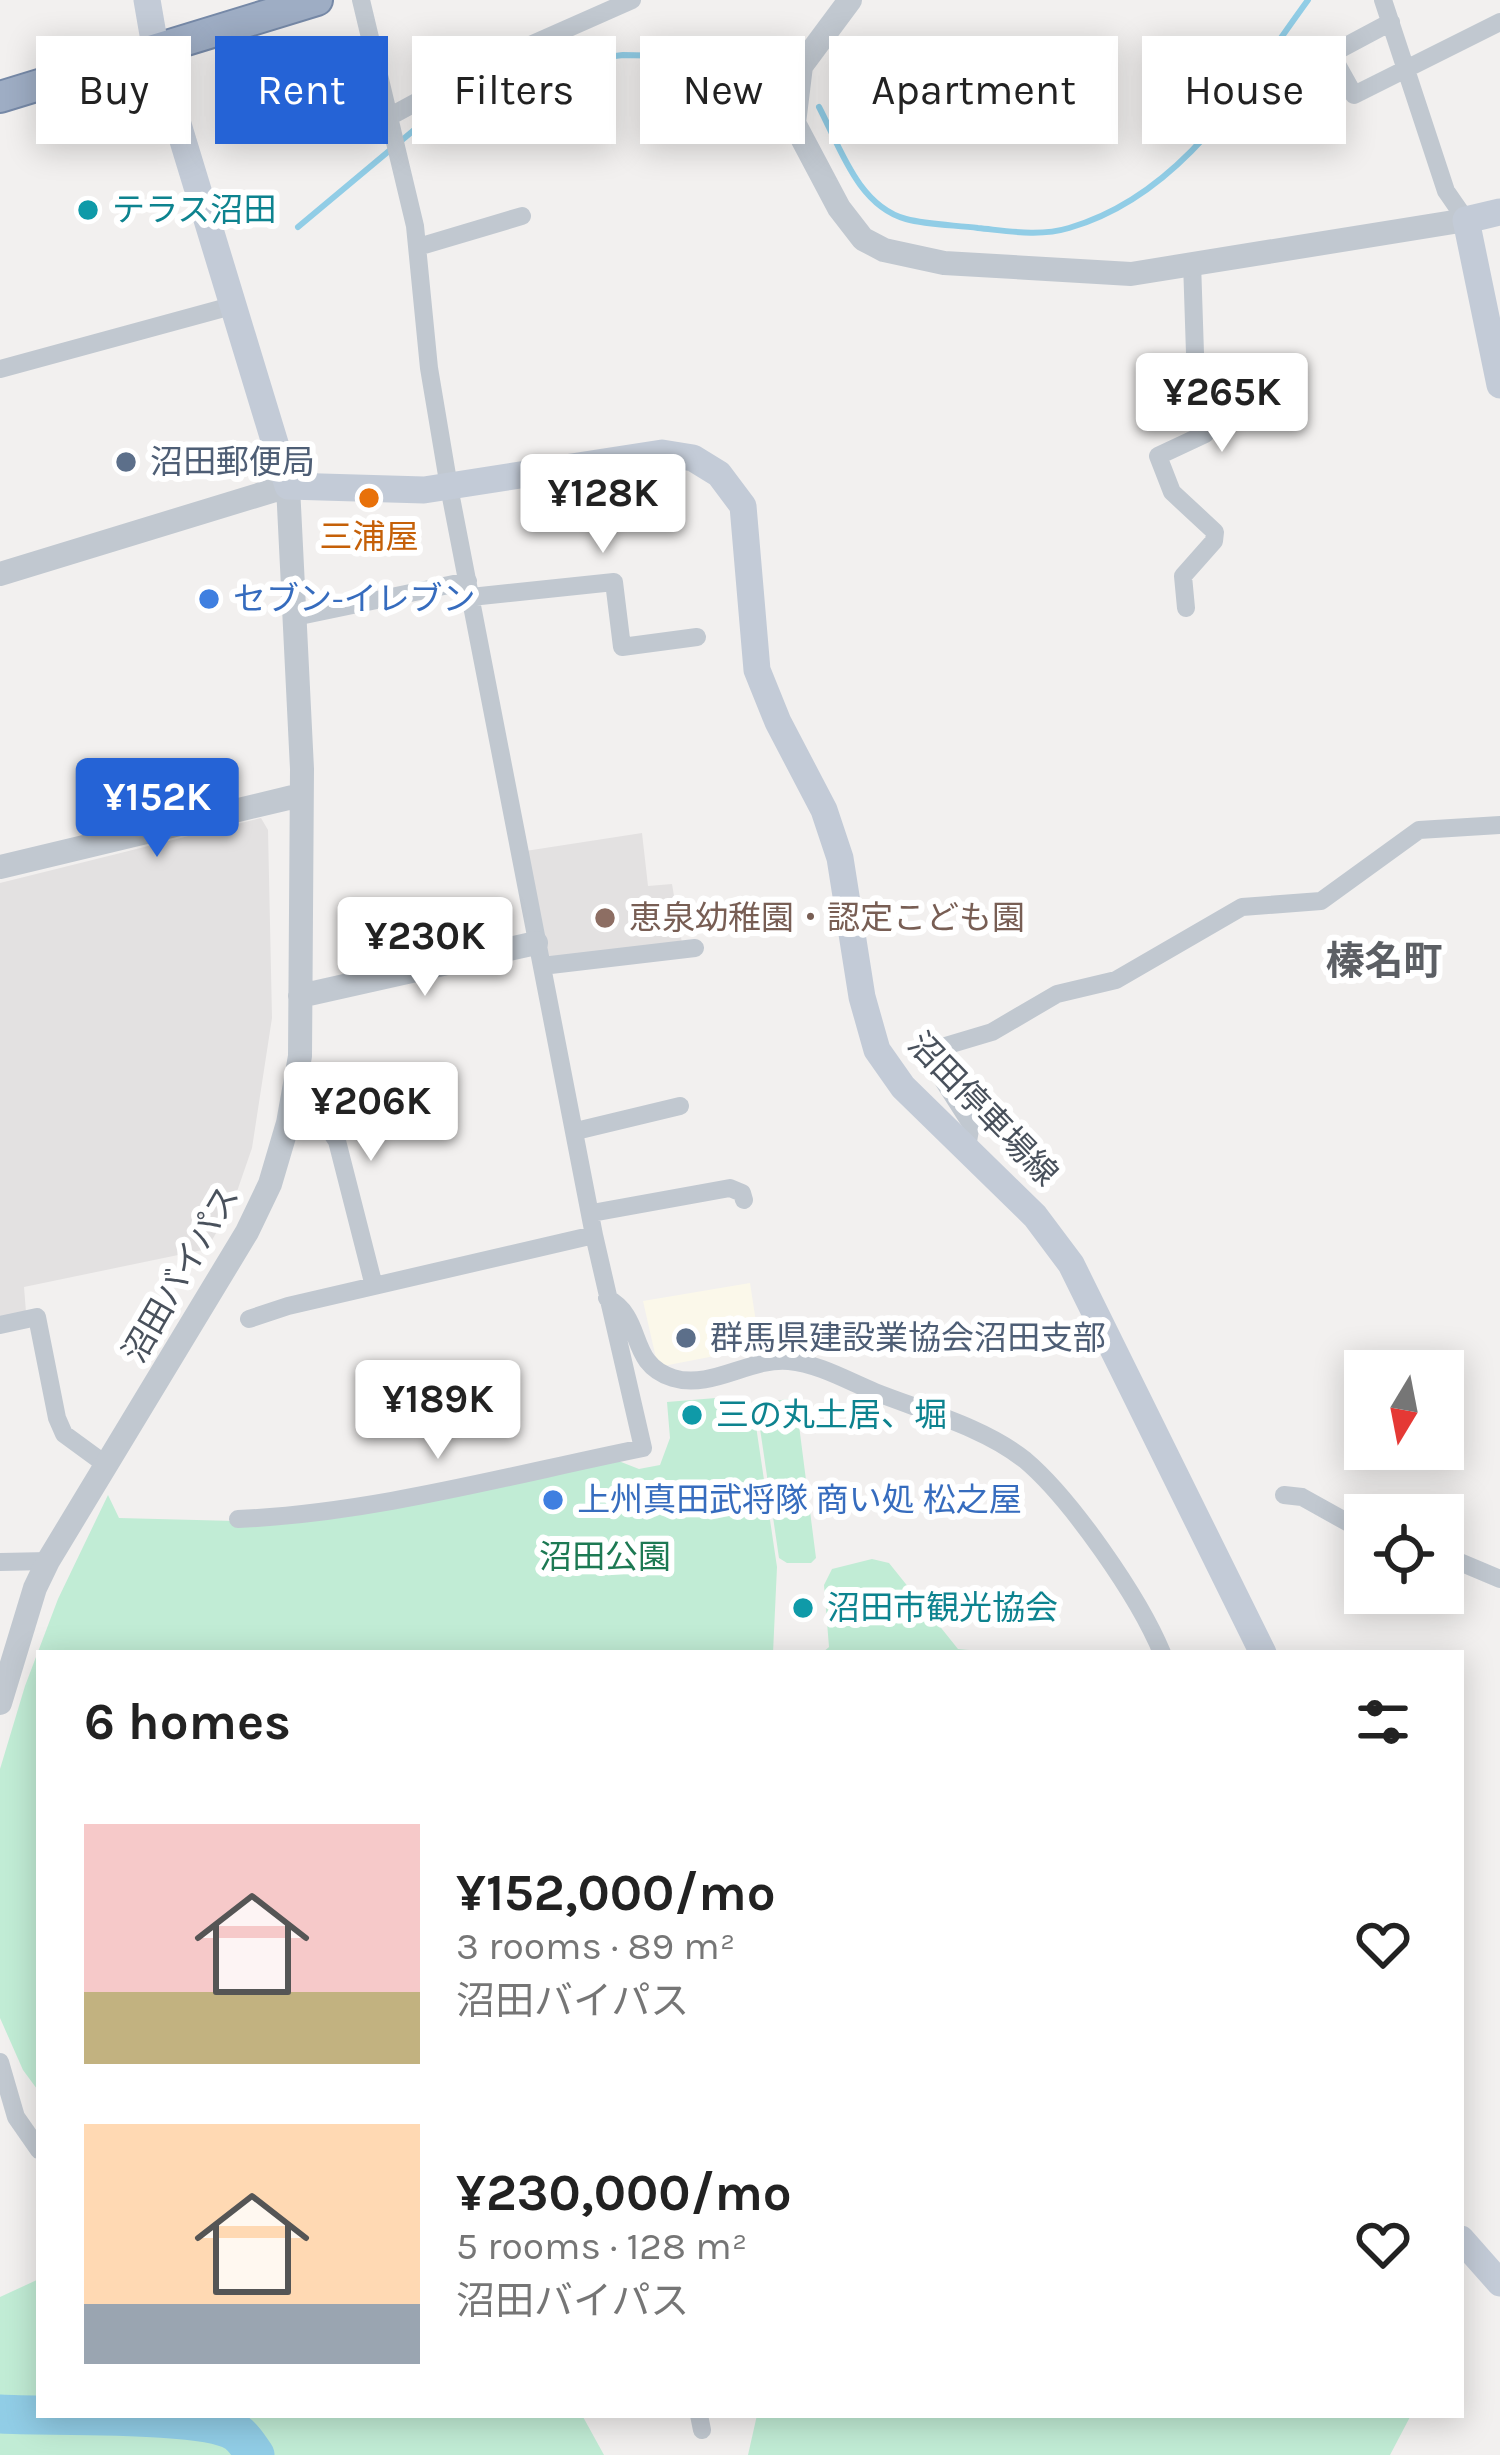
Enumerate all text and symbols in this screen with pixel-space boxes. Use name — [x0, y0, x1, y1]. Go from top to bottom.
chip: Buy — [36, 36, 191, 144]
chip: Rent — [215, 36, 388, 144]
chip: Filters — [412, 36, 616, 144]
chip: New — [640, 36, 805, 144]
chip: Apartment — [829, 36, 1118, 144]
chip: House — [1142, 36, 1346, 144]
place label: テラス沼田 — [112, 191, 276, 229]
marker: テラス沼田 — [75, 197, 101, 223]
pin: ¥265K — [1138, 353, 1306, 455]
text: ¥265K — [1163, 369, 1281, 415]
place label: 沼田郵便局 — [150, 443, 315, 481]
marker: 沼田郵便局 — [113, 449, 139, 475]
pin: ¥128K — [519, 454, 687, 556]
text: ¥128K — [547, 470, 659, 516]
marker: 三浦屋 — [356, 485, 382, 511]
place label: 三浦屋 — [320, 518, 419, 556]
place label: セブン-イレブン — [233, 580, 475, 618]
marker: セブン-イレブン — [196, 586, 222, 612]
pin: ¥152K — [73, 758, 241, 860]
text: ¥152K — [103, 774, 211, 820]
pin: ¥230K — [341, 897, 509, 999]
place label: 恵泉幼稚園・認定こども園 — [629, 899, 1025, 937]
marker: 恵泉幼稚園・認定こども園 — [592, 905, 618, 931]
text: ¥230K — [365, 913, 485, 959]
district label: 榛名町 — [1325, 938, 1443, 984]
street label: 沼田停車場線 — [901, 1025, 1065, 1193]
pin: ¥206K — [287, 1062, 455, 1164]
text: ¥206K — [311, 1078, 431, 1124]
street label: 沼田バイパス — [115, 1179, 247, 1369]
place label: 群馬県建設業協会沼田支部 — [710, 1319, 1106, 1357]
marker: 群馬県建設業協会沼田支部 — [673, 1325, 699, 1351]
north arrow — [1344, 1350, 1464, 1470]
map controls — [1344, 1350, 1464, 1614]
pin: ¥189K — [354, 1360, 522, 1462]
text: ¥189K — [382, 1376, 494, 1422]
place label: 三の丸土居、堀 — [716, 1396, 947, 1434]
marker: 三の丸土居、堀 — [679, 1402, 705, 1428]
place label: 上州真田武将隊 商い処 松之屋 — [577, 1481, 1022, 1519]
marker: 上州真田武将隊 商い処 松之屋 — [540, 1487, 566, 1513]
button: locate — [1344, 1494, 1464, 1614]
park label: 沼田公園 — [539, 1538, 671, 1576]
place label: 沼田市観光協会 — [827, 1589, 1058, 1627]
marker: 沼田市観光協会 — [790, 1595, 816, 1621]
icon: filters — [1350, 1689, 1416, 1755]
text: 6 homes — [84, 1692, 291, 1752]
text: ¥152,000/mo — [456, 1863, 776, 1923]
icon: home — [180, 1872, 324, 2016]
icon: heart — [1350, 1911, 1416, 1977]
text: 3 rooms · 89 m² — [456, 1923, 735, 1969]
text: 沼田バイパス — [456, 1978, 689, 2024]
text: ¥230,000/mo — [456, 2163, 792, 2223]
icon: home — [180, 2172, 324, 2316]
icon: heart — [1350, 2211, 1416, 2277]
text: 5 rooms · 128 m² — [456, 2223, 747, 2269]
text: 沼田バイパス — [456, 2278, 689, 2324]

